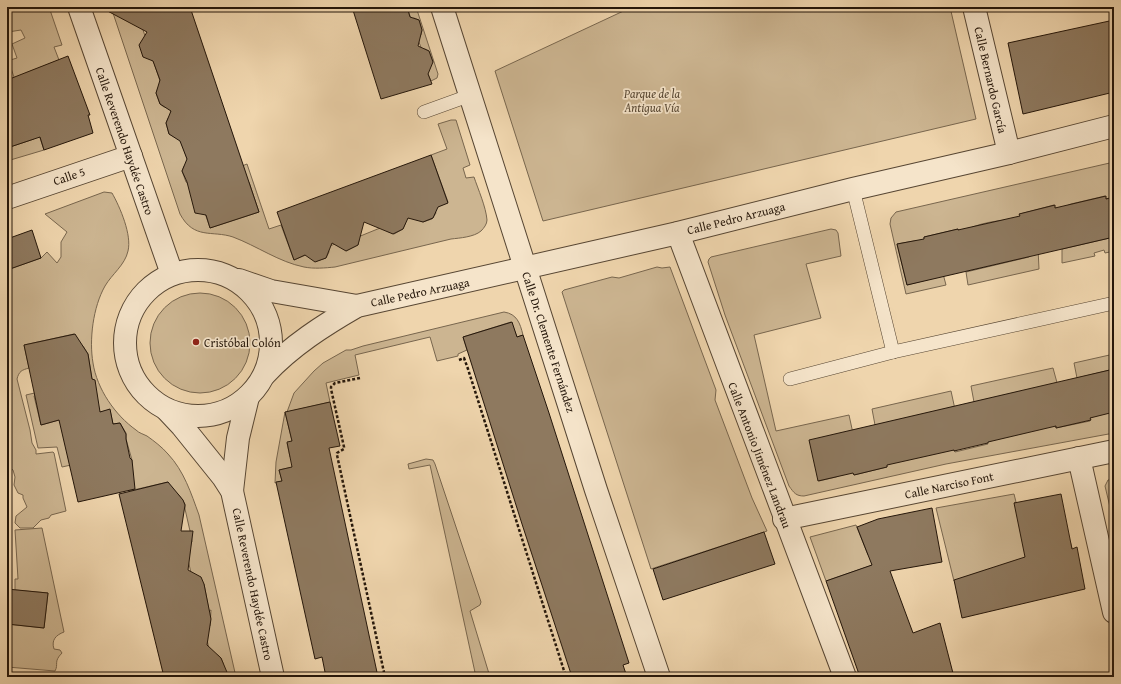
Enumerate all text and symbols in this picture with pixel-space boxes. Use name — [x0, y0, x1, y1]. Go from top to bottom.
street label: Calle Bernardo García — [970, 25, 1012, 135]
street label: Calle Reverendo Haydée Castro — [92, 65, 158, 217]
park label: Parque de la Antigua Vía — [623, 85, 680, 116]
street label: Calle 5 — [51, 163, 88, 189]
street label: Calle Pedro Arzuaga — [685, 198, 787, 238]
street label: Calle Dr. Clemente Fernández — [518, 270, 580, 414]
street label: Calle Pedro Arzuaga — [369, 273, 471, 311]
place label: Cristóbal Colón — [204, 334, 281, 351]
marker: Cristóbal Colón — [191, 337, 201, 347]
street label: Calle Antonio Jiménez Landrau — [724, 380, 796, 531]
street label: Calle Narciso Font — [903, 467, 996, 503]
street label: Calle Reverendo Haydée Castro — [229, 506, 277, 662]

